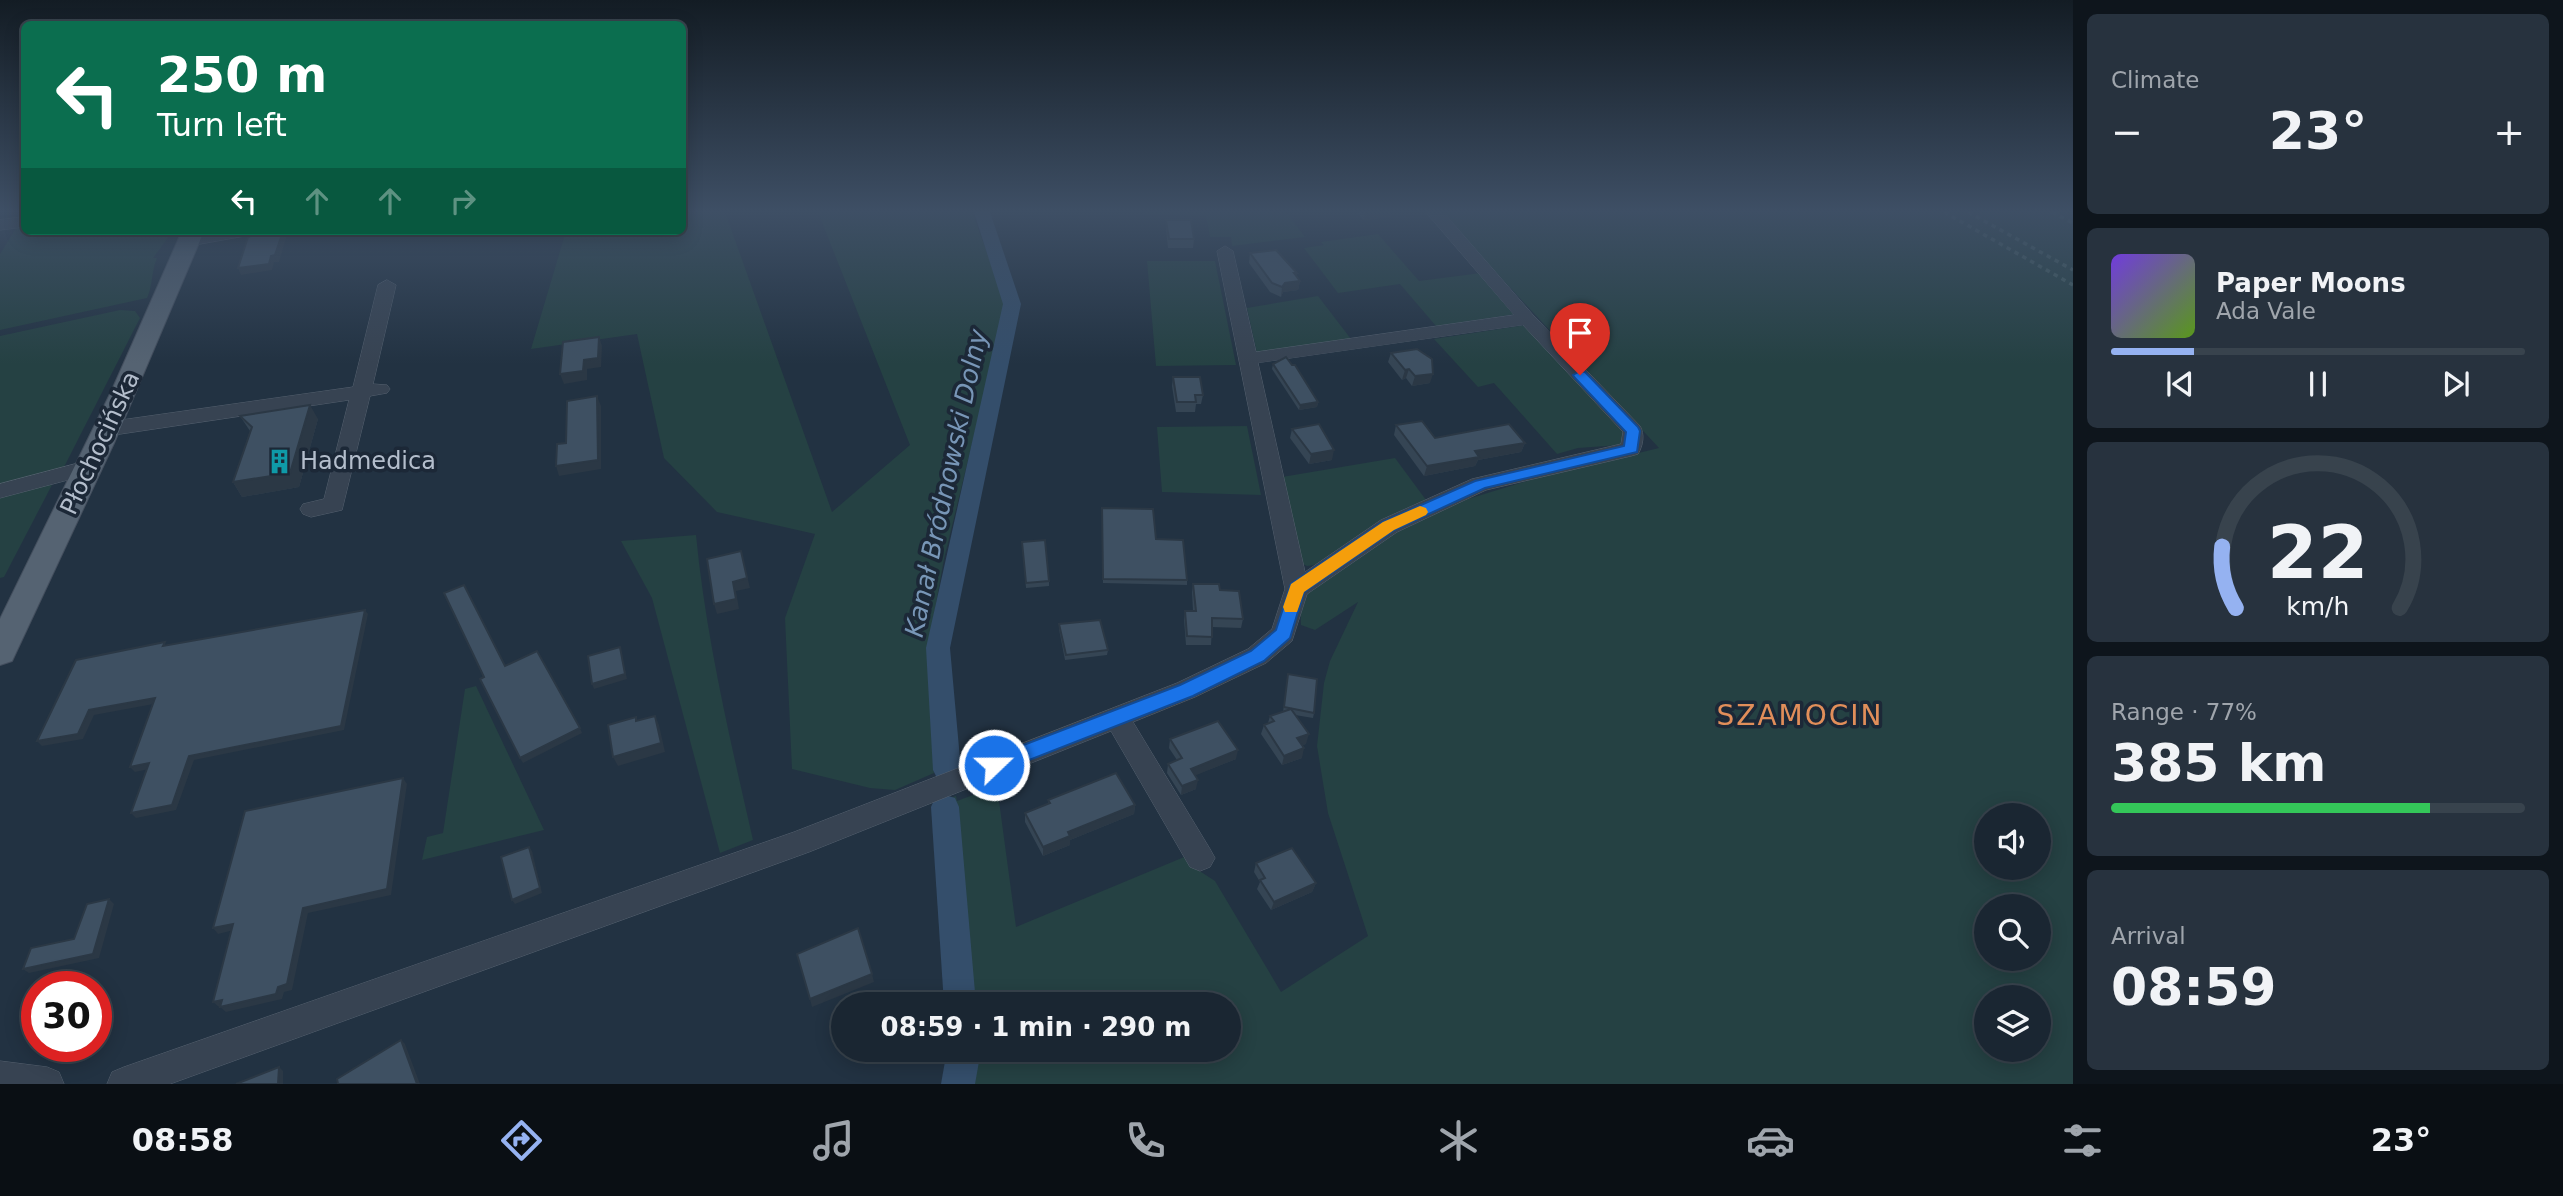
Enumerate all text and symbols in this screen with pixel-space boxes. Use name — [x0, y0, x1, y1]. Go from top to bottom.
text: 250 m — [157, 47, 327, 104]
icon: left — [42, 49, 133, 140]
text: Climate — [2111, 67, 2200, 93]
text: 23° — [2269, 101, 2367, 161]
text: Turn left — [157, 106, 287, 144]
text: − — [2111, 110, 2143, 154]
text: + — [2493, 110, 2525, 154]
icon: left — [225, 182, 263, 220]
icon: ahead — [298, 182, 336, 220]
icon: ahead — [371, 182, 409, 220]
icon: right — [444, 182, 482, 220]
text: Paper Moons — [2216, 268, 2406, 298]
text: Ada Vale — [2216, 298, 2316, 324]
pin — [1550, 303, 1610, 375]
icon: arrive — [1561, 314, 1599, 352]
water label: Kanał Bródnowski Dolny — [899, 326, 993, 640]
icon: previous — [2161, 365, 2199, 403]
icon: pause — [2299, 365, 2337, 403]
icon: next — [2437, 365, 2475, 403]
street label: Płochocińska — [55, 367, 145, 519]
building icon: Hadmedica — [266, 447, 294, 475]
place label: Hadmedica — [300, 447, 436, 475]
text: 22 — [2267, 510, 2369, 595]
text: km/h — [2286, 592, 2350, 621]
district label: SZAMOCIN — [1716, 699, 1884, 732]
text: Range · 77% — [2111, 699, 2257, 725]
position arrow — [957, 728, 1031, 802]
text: 385 km — [2111, 733, 2326, 793]
map controls — [1974, 803, 2051, 1062]
button: sound — [1974, 803, 2051, 880]
button: search — [1974, 894, 2051, 971]
text: Arrival — [2111, 923, 2186, 949]
text: 08:59 — [2111, 957, 2277, 1017]
speed limit sign: 30 — [21, 971, 112, 1062]
button: layers — [1974, 985, 2051, 1062]
text: 08:59 · 1 min · 290 m — [881, 1012, 1191, 1042]
icon: directions — [497, 1116, 546, 1165]
icon: music — [809, 1116, 858, 1165]
icon: phone — [1121, 1116, 1170, 1165]
icon: climate — [1434, 1116, 1483, 1165]
icon: car — [1746, 1116, 1795, 1165]
icon: filters — [2058, 1116, 2107, 1165]
text: 08:58 — [132, 1121, 234, 1159]
text: 23° — [2371, 1121, 2431, 1159]

